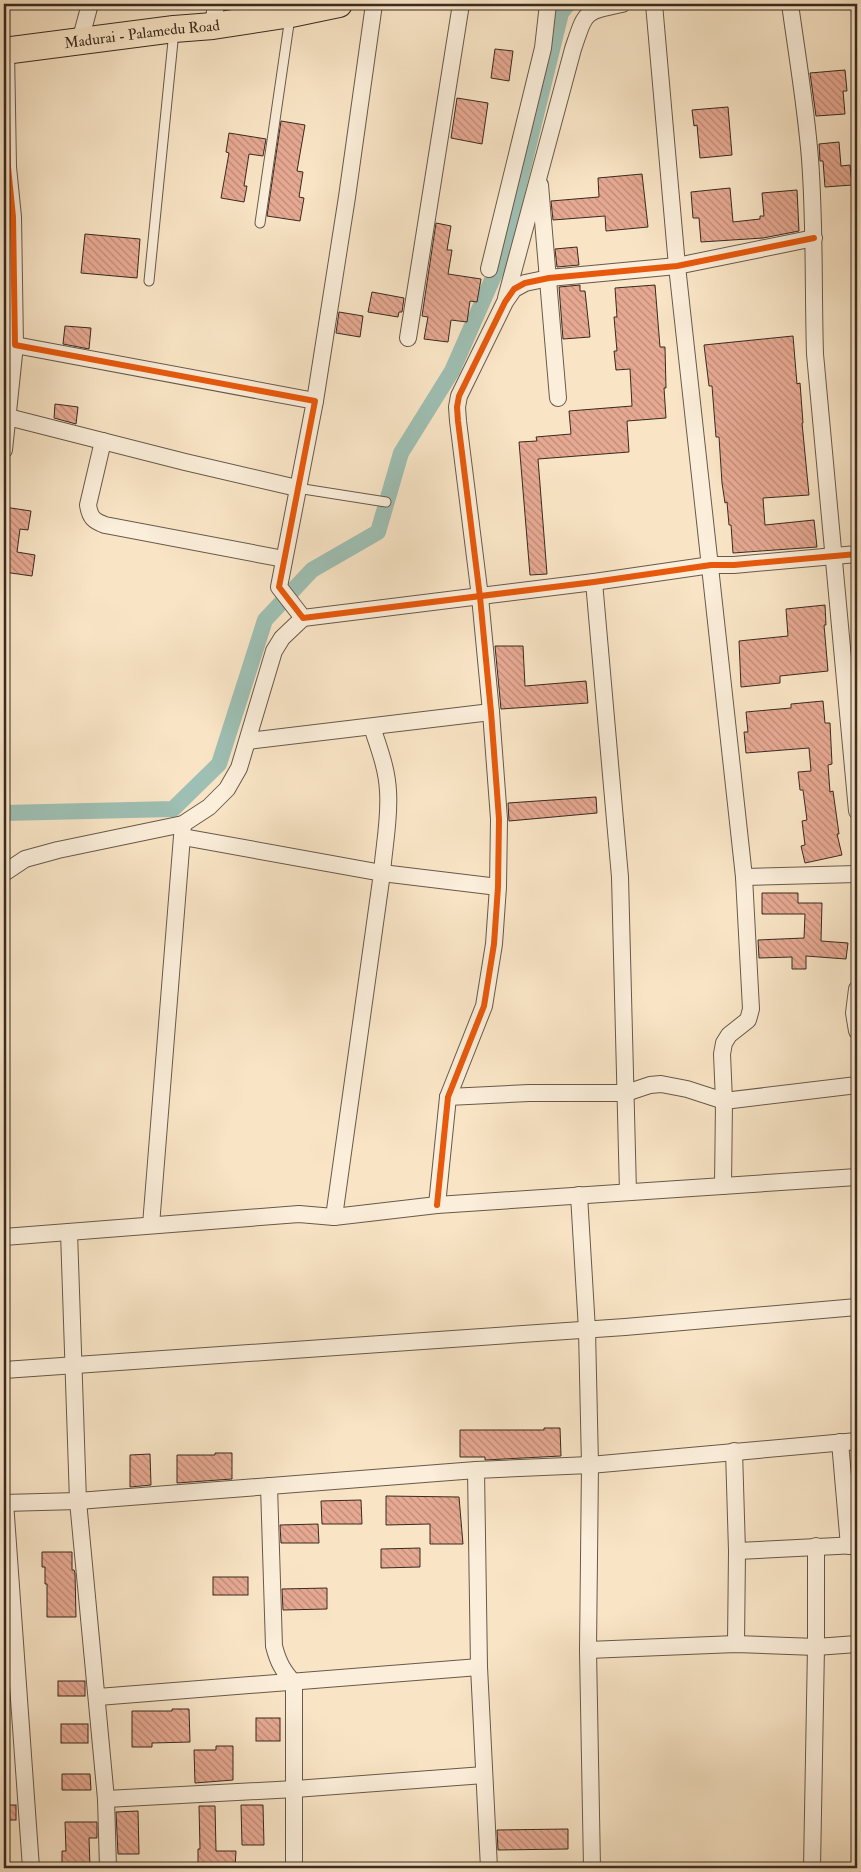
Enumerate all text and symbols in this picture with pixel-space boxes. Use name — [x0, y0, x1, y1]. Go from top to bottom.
street label: Madurai - Palamedu Road — [63, 16, 222, 53]

